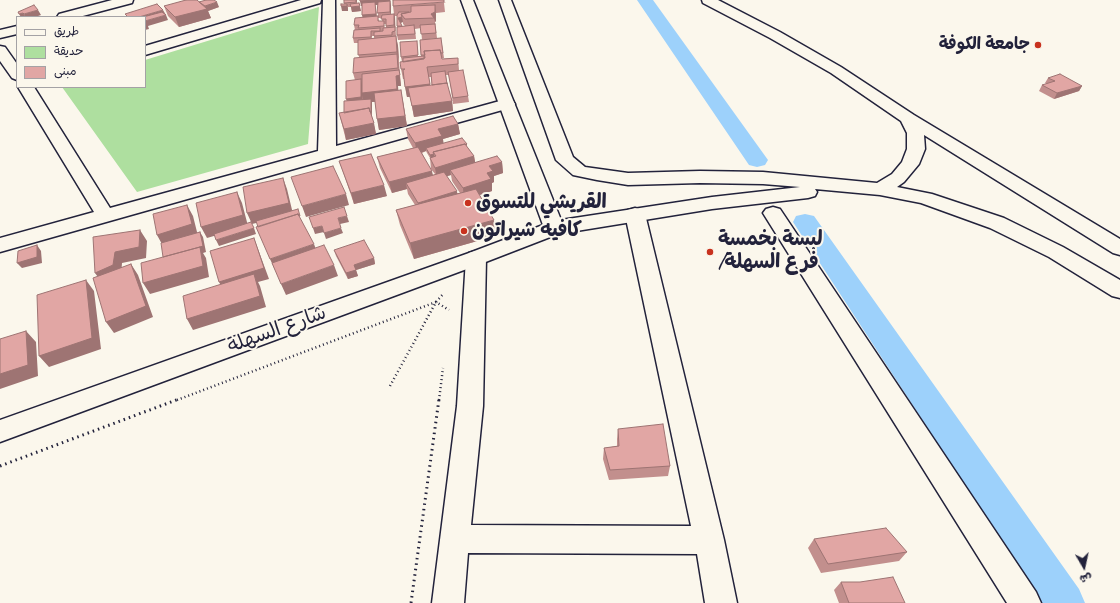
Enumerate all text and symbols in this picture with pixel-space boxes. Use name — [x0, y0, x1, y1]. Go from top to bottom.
legend — [16, 16, 146, 88]
text: طريق — [54, 23, 79, 39]
place label: جامعة الكوفة — [939, 35, 1030, 55]
marker: جامعة الكوفة — [1033, 40, 1043, 50]
text: حديقة — [54, 43, 83, 59]
text: مبنى — [54, 63, 77, 79]
place label: القريشي للتسوق — [476, 191, 607, 215]
marker: القريشي للتسوق — [463, 198, 473, 208]
place label: كافيه شيراتون — [472, 219, 582, 243]
marker: كافيه شيراتون — [459, 226, 469, 236]
place label: لبسة بخمسة /فرع السهلة — [718, 228, 823, 275]
marker: لبسة بخمسة /فرع السهلة — [705, 247, 715, 257]
street label: شارع السهلة — [224, 301, 330, 359]
north arrow — [1064, 547, 1104, 587]
text: ش — [1079, 571, 1093, 587]

